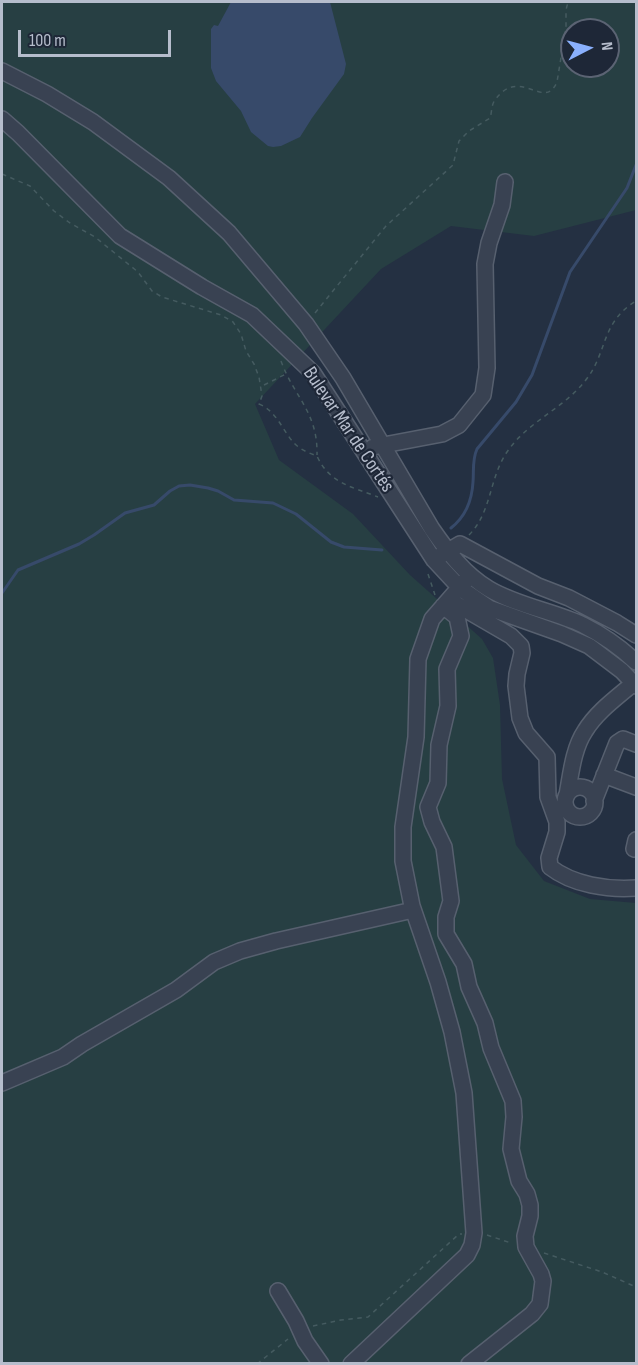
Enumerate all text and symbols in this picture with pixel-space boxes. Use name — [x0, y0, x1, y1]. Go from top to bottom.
scale bar — [21, 18, 174, 56]
north arrow — [560, 18, 620, 78]
text: 100 m — [29, 30, 66, 51]
text: N — [597, 41, 616, 52]
street label: Bulevar Mar de Cortés — [297, 363, 399, 497]

